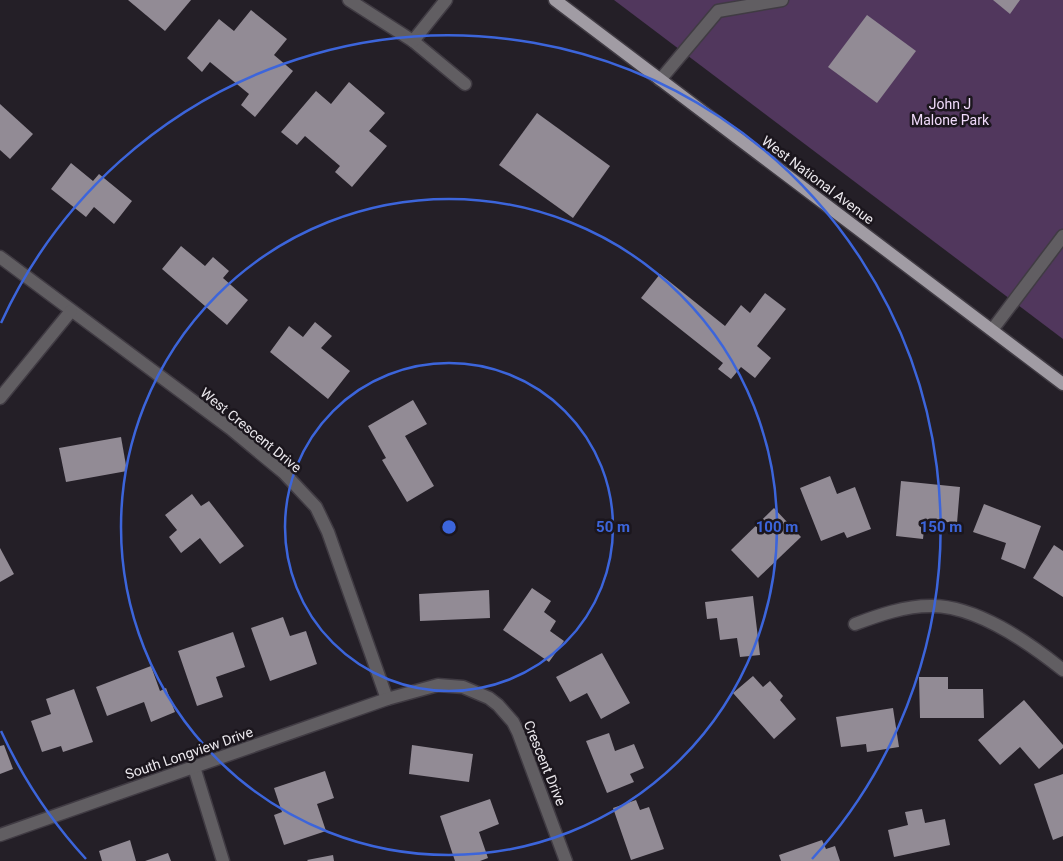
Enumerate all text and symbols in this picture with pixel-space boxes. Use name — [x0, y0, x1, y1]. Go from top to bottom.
park label: John J Malone Park — [911, 96, 990, 128]
street label: West National Avenue — [759, 133, 877, 227]
street label: West Crescent Drive — [197, 384, 305, 476]
centre of rings — [440, 518, 458, 536]
text: 50 m — [596, 518, 630, 536]
text: 100 m — [756, 518, 798, 536]
text: 150 m — [920, 518, 962, 536]
street label: Crescent Drive — [521, 718, 569, 808]
street label: South Longview Drive — [123, 724, 255, 782]

